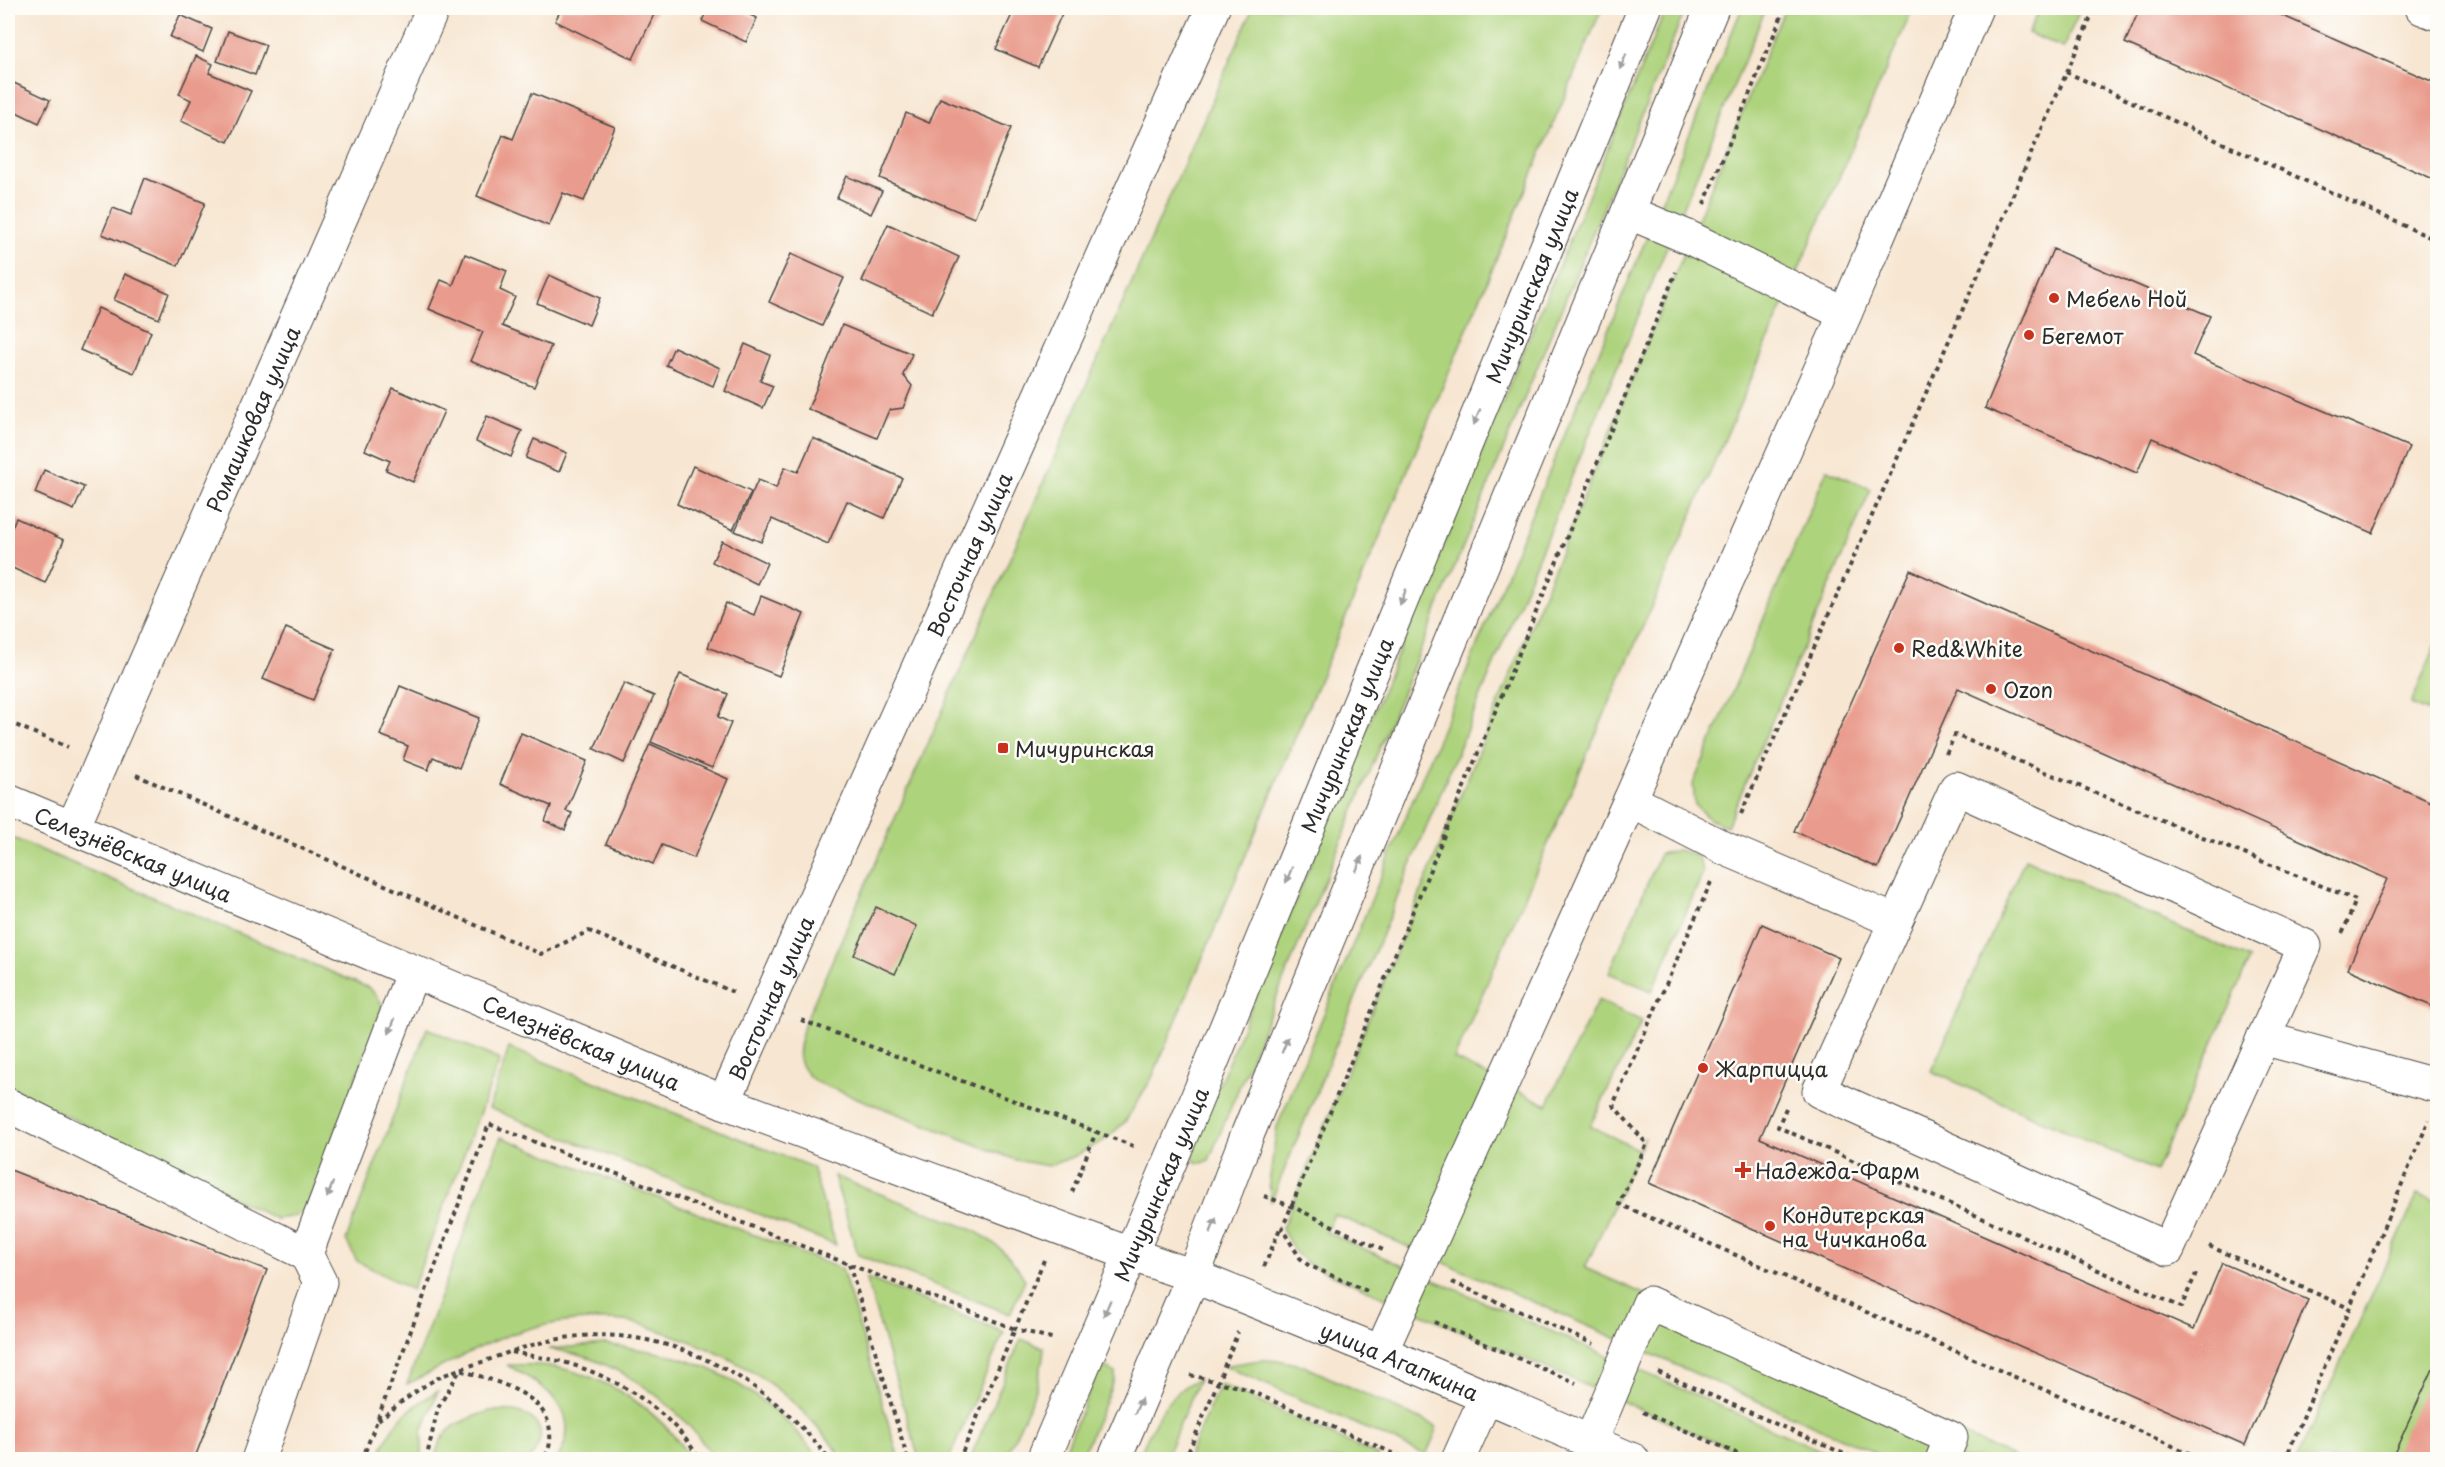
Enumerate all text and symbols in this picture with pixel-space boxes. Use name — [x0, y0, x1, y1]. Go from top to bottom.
one-way arrow — [1618, 53, 1628, 71]
street label: Мичуринская улица — [1477, 182, 1586, 388]
place label: Мебель Ной — [2066, 282, 2187, 314]
marker: Мебель Ной — [2047, 291, 2061, 305]
place label: Бегемот — [2041, 319, 2125, 351]
street label: Ромашковая улица — [197, 320, 308, 517]
marker: Бегемот — [2022, 328, 2036, 342]
one-way arrow — [1472, 408, 1482, 426]
street label: Восточная улица — [918, 466, 1020, 642]
one-way arrow — [1398, 588, 1407, 606]
street label: Мичуринская улица — [1292, 632, 1401, 837]
place label: Red&White — [1911, 632, 2023, 664]
marker: Red&White — [1892, 641, 1906, 655]
place label: Ozon — [2003, 673, 2053, 705]
marker: Ozon — [1984, 682, 1998, 696]
place label: Мичуринская — [1015, 732, 1155, 764]
marker: Мичуринская — [996, 741, 1010, 755]
street label: Селезнёвская улица — [30, 798, 238, 910]
one-way arrow — [1354, 855, 1364, 873]
one-way arrow — [1284, 866, 1294, 884]
street label: Восточная улица — [720, 910, 822, 1085]
street label: Селезнёвская улица — [478, 986, 686, 1098]
one-way arrow — [387, 1017, 397, 1035]
one-way arrow — [1280, 1035, 1290, 1053]
place label: Жарпицца — [1715, 1052, 1828, 1084]
marker: Жарпицца — [1696, 1061, 1710, 1075]
street label: Мичуринская улица — [1105, 1081, 1216, 1286]
place label: Надежда-Фарм — [1755, 1154, 1920, 1186]
marker: Надежда-Фарм — [1736, 1163, 1750, 1177]
one-way arrow — [325, 1181, 334, 1199]
place label: Кондитерская на Чичканова — [1782, 1198, 1926, 1254]
one-way arrow — [1209, 1217, 1218, 1235]
marker: Кондитерская на Чичканова — [1763, 1219, 1777, 1233]
one-way arrow — [1103, 1300, 1112, 1317]
street label: улица Агапкина — [1316, 1313, 1485, 1408]
one-way arrow — [1133, 1397, 1142, 1414]

